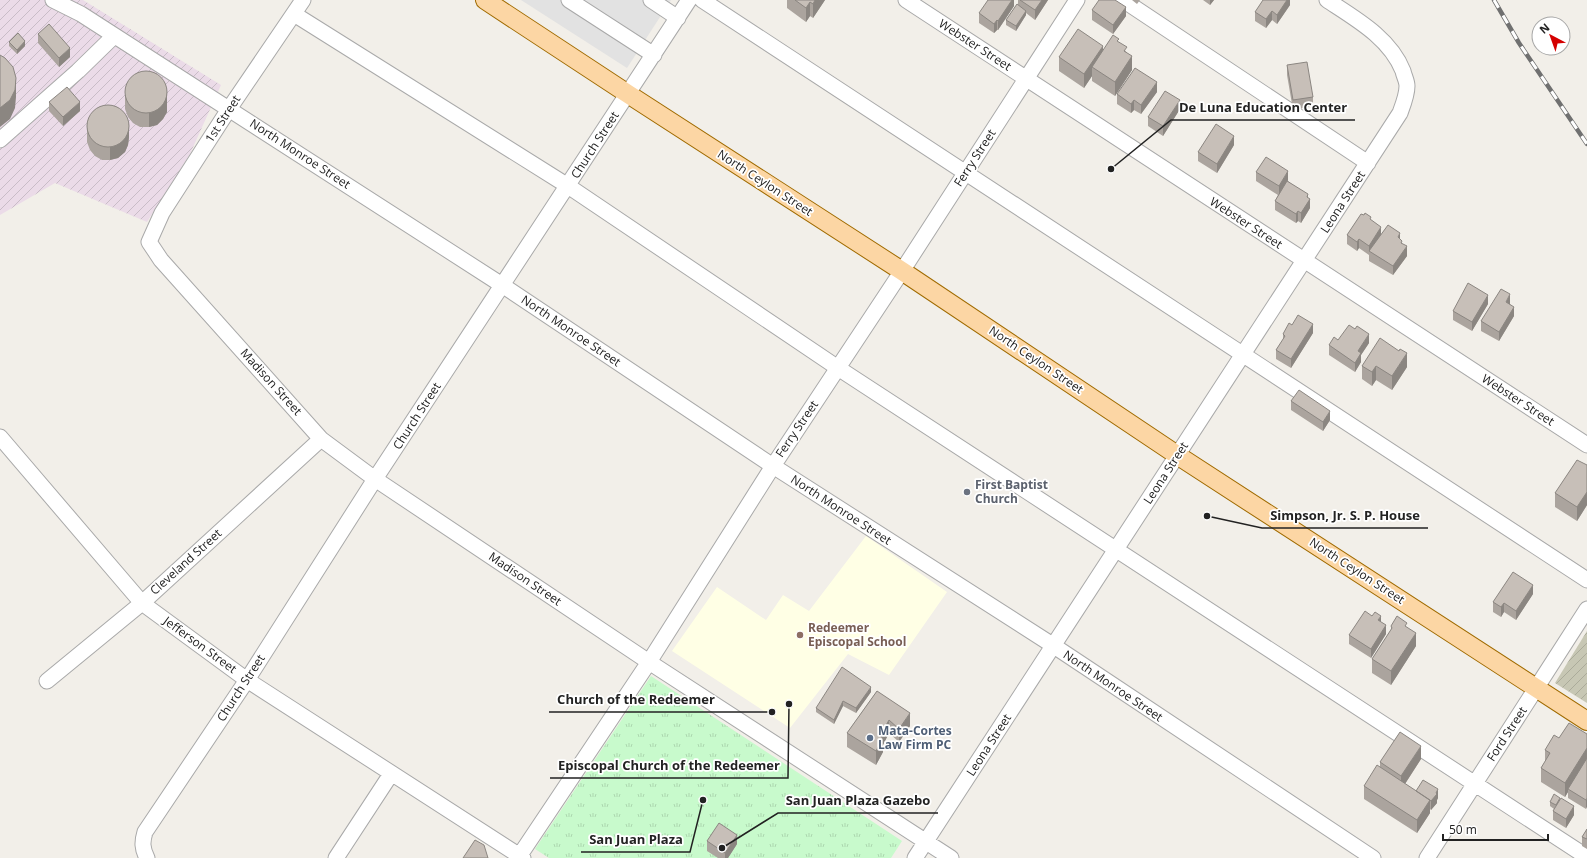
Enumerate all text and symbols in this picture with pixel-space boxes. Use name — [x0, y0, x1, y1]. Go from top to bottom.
street label: Webster Street — [936, 15, 1015, 74]
north arrow — [1531, 16, 1571, 56]
text: N — [1536, 19, 1552, 37]
street label: 1st Street — [201, 92, 244, 146]
callout: De Luna Education Center — [1171, 95, 1355, 120]
text: De Luna Education Center — [1179, 98, 1347, 116]
street label: Church Street — [567, 108, 623, 182]
street label: North Monroe Street — [247, 115, 354, 193]
street label: Ferry Street — [950, 126, 1000, 190]
street label: North Ceylon Street — [714, 145, 816, 220]
street label: Leona Street — [1316, 167, 1369, 236]
street label: Webster Street — [1207, 193, 1286, 252]
street label: North Monroe Street — [518, 291, 624, 370]
street label: North Ceylon Street — [986, 322, 1087, 398]
street label: Madison Street — [237, 344, 306, 419]
street label: Webster Street — [1479, 370, 1558, 429]
street label: Church Street — [389, 379, 445, 453]
street label: Ferry Street — [771, 397, 822, 461]
street label: Leona Street — [1139, 438, 1192, 507]
street label: North Monroe Street — [788, 471, 895, 549]
place label: First Baptist Church — [975, 476, 1048, 507]
marker: First Baptist Church — [962, 487, 972, 497]
callout: Simpson, Jr. S. P. House — [1262, 503, 1428, 528]
text: Simpson, Jr. S. P. House — [1270, 506, 1420, 524]
street label: Cleveland Street — [146, 525, 225, 598]
street label: North Ceylon Street — [1306, 533, 1408, 608]
street label: Madison Street — [485, 548, 565, 609]
street label: Jefferson Street — [159, 612, 240, 677]
place label: Redeemer Episcopal School — [808, 619, 906, 650]
marker: Redeemer Episcopal School — [795, 630, 805, 640]
street label: North Monroe Street — [1060, 646, 1166, 725]
street label: Church Street — [213, 651, 269, 725]
callout: Church of the Redeemer — [549, 687, 723, 712]
text: Church of the Redeemer — [557, 690, 715, 708]
street label: Ford Street — [1482, 703, 1531, 764]
street label: Leona Street — [962, 710, 1015, 779]
place label: Mata-Cortes Law Firm PC — [878, 722, 952, 753]
marker: Mata-Cortes Law Firm PC — [865, 733, 875, 743]
callout: Episcopal Church of the Redeemer — [550, 753, 788, 778]
text: Episcopal Church of the Redeemer — [558, 756, 780, 774]
callout: San Juan Plaza Gazebo — [778, 788, 938, 813]
text: San Juan Plaza Gazebo — [786, 791, 930, 809]
scale bar — [1443, 816, 1548, 842]
text: 50 m — [1449, 821, 1477, 838]
callout: San Juan Plaza — [581, 827, 690, 852]
text: San Juan Plaza — [589, 830, 683, 848]

